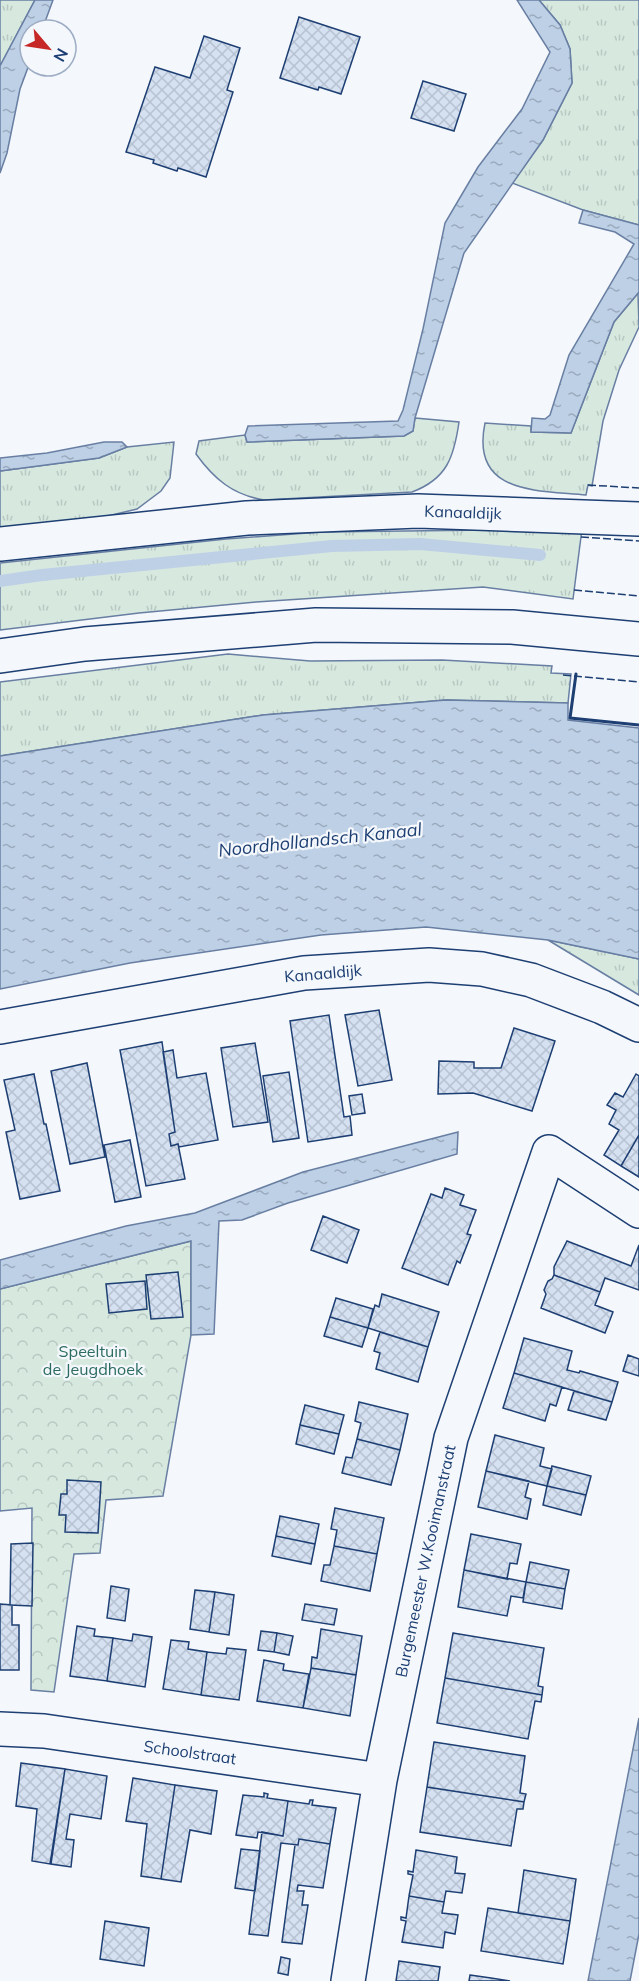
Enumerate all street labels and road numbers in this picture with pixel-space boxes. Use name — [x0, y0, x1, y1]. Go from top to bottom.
street label: Kanaaldijk — [424, 501, 503, 523]
street label: Kanaaldijk — [283, 960, 363, 986]
street label: Burgemeester W.Kooimanstraat — [391, 1442, 460, 1679]
street label: Schoolstraat — [142, 1736, 238, 1768]

